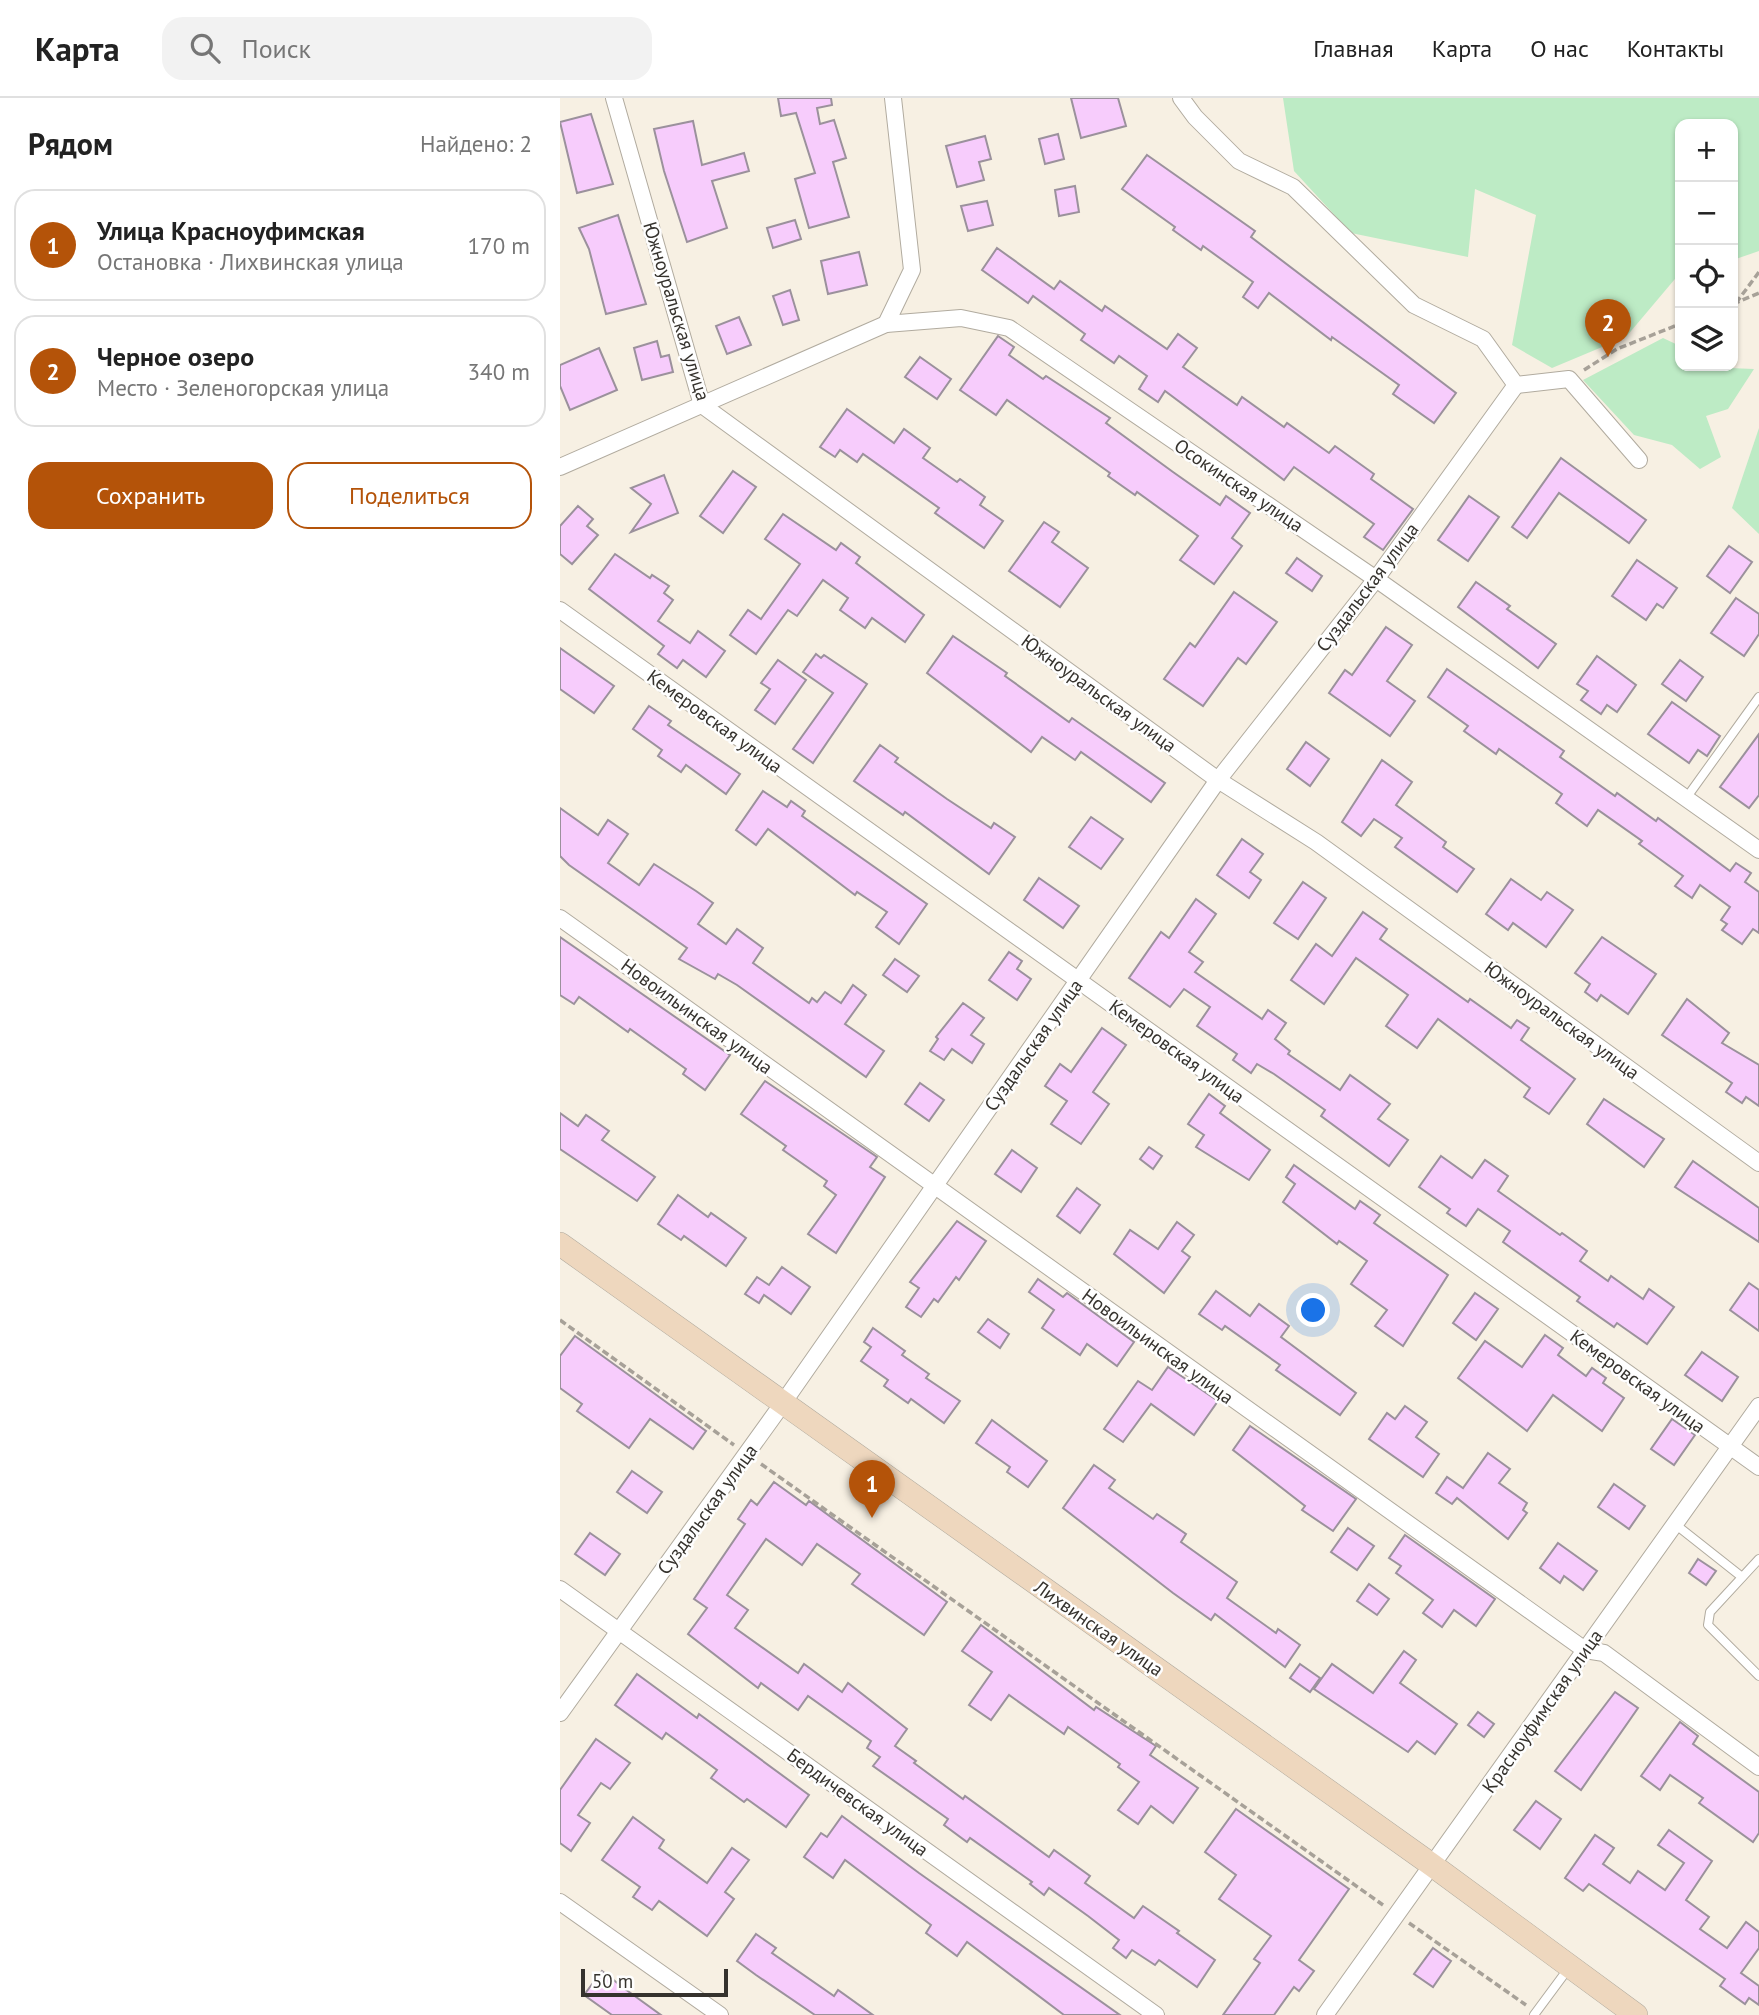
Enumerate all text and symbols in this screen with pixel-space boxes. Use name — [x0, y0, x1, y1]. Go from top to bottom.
search box — [162, 17, 652, 80]
text: Карта — [35, 27, 120, 70]
icon: search — [186, 29, 224, 67]
text: Поиск — [242, 32, 311, 65]
text: Главная — [1313, 33, 1394, 64]
text: Карта — [1432, 33, 1492, 64]
text: О нас — [1530, 33, 1589, 64]
text: Контакты — [1627, 33, 1724, 64]
map controls — [1675, 119, 1738, 371]
button: + — [1675, 119, 1738, 182]
text: Рядом — [28, 124, 113, 163]
text: Найдено: 2 — [420, 129, 532, 158]
button: − — [1675, 182, 1738, 245]
text: Улица Красноуфимская — [97, 214, 365, 247]
street label: Южноуральская улица — [638, 219, 716, 403]
text: 1 — [46, 231, 60, 260]
text: 170 m — [468, 231, 530, 260]
button: locate — [1675, 245, 1738, 308]
text: Остановка · Лихвинская улица — [97, 247, 404, 276]
pin: 2 — [1585, 299, 1631, 357]
button: layers — [1675, 308, 1738, 371]
text: Черное озеро — [97, 340, 254, 373]
text: 2 — [46, 357, 60, 386]
text: 340 m — [468, 357, 530, 386]
text: Место · Зеленогорская улица — [97, 373, 389, 402]
street label: Осокинская улица — [1170, 433, 1308, 537]
button: Сохранить — [28, 462, 273, 529]
button: Поделиться — [287, 462, 532, 529]
street label: Суздальская улица — [1311, 518, 1423, 656]
street label: Южноуральская улица — [1017, 629, 1181, 757]
street label: Кемеровская улица — [643, 664, 787, 778]
street label: Новоильинская улица — [617, 953, 777, 1079]
street label: Южноуральская улица — [1480, 956, 1644, 1084]
street label: Суздальская улица — [979, 974, 1087, 1116]
street label: Кемеровская улица — [1105, 994, 1249, 1108]
street label: Новоильинская улица — [1078, 1283, 1238, 1409]
your location — [1296, 1293, 1330, 1327]
street label: Кемеровская улица — [1566, 1324, 1710, 1438]
street label: Суздальская улица — [652, 1439, 762, 1579]
pin: 1 — [849, 1460, 895, 1518]
street label: Лихвинская улица — [1029, 1574, 1168, 1681]
street label: Красноуфимская улица — [1477, 1625, 1607, 1797]
street label: Бердичевская улица — [783, 1743, 933, 1861]
scale bar — [581, 1966, 728, 1998]
text: 50 m — [592, 1969, 633, 1993]

